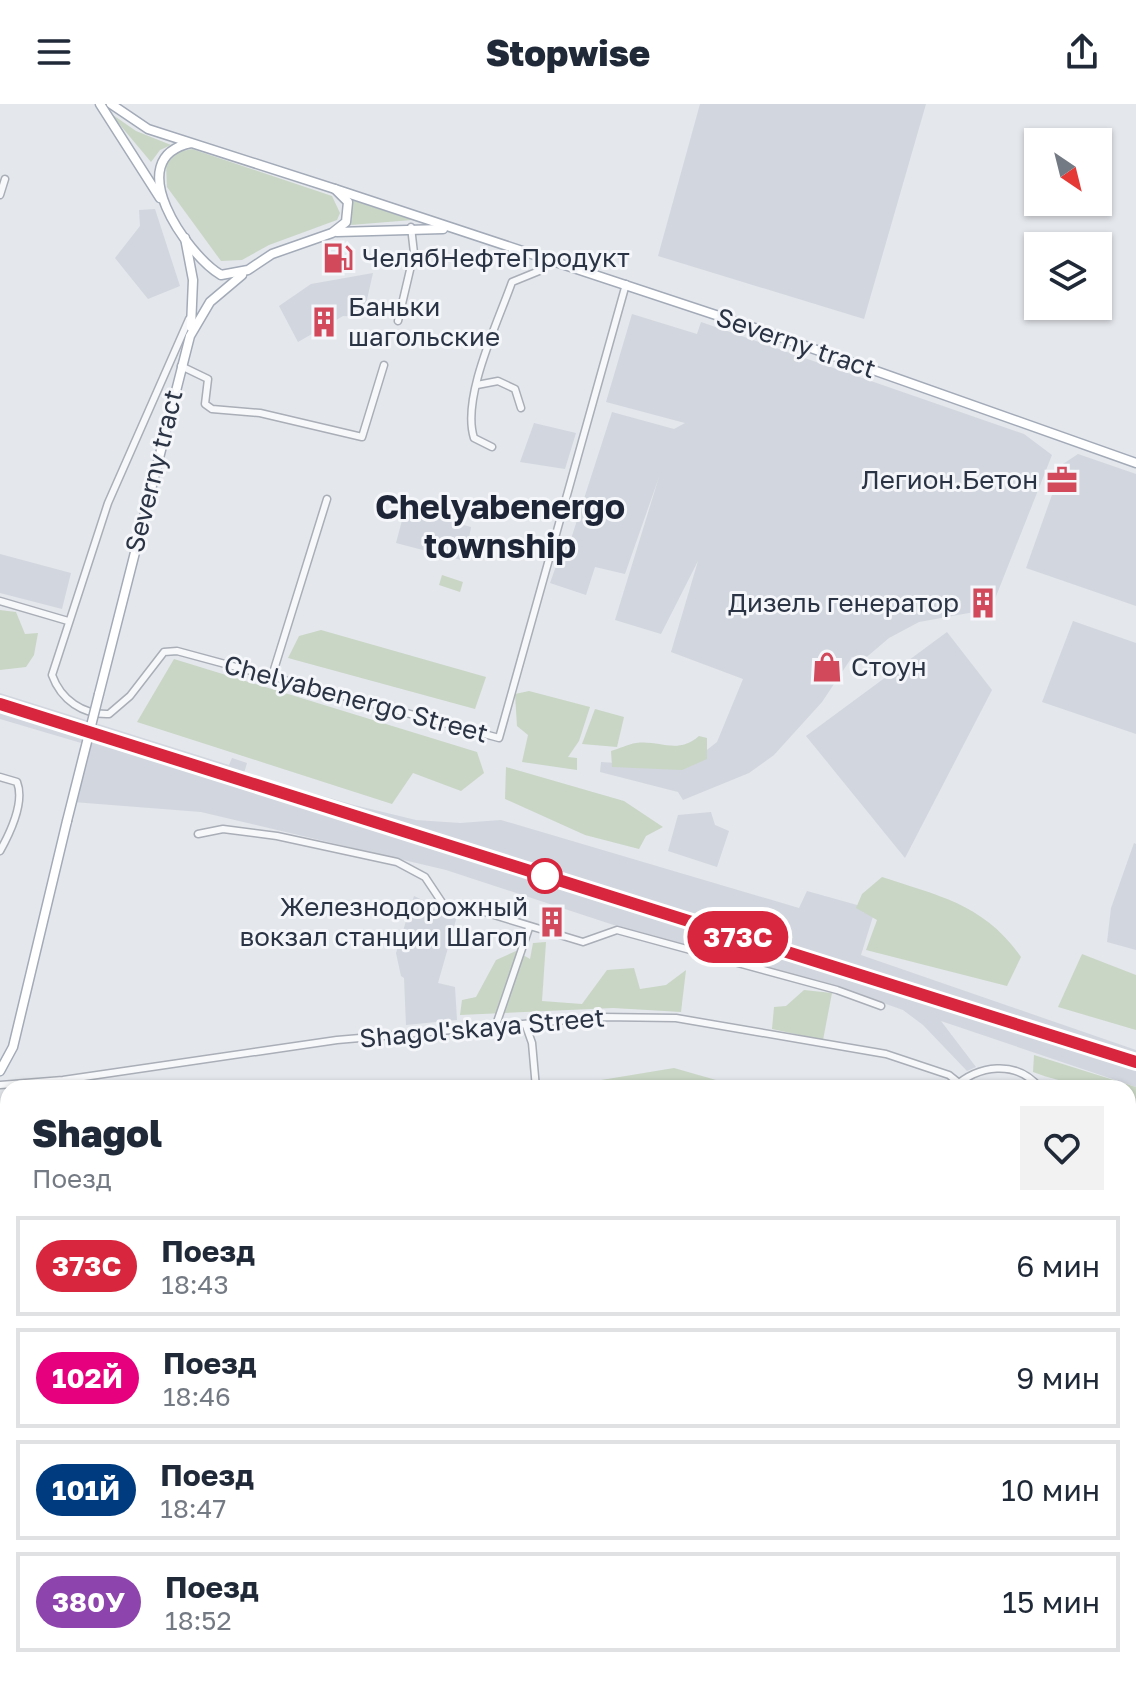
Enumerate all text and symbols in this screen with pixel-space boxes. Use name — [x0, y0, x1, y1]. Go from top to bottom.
icon: menu — [32, 30, 76, 74]
icon: share — [1060, 30, 1104, 74]
text: Stopwise — [486, 31, 650, 74]
north arrow — [1024, 128, 1112, 216]
map controls — [1024, 128, 1112, 320]
button: layers — [1024, 232, 1112, 320]
fuel station icon: ЧелябНефтеПродукт — [321, 241, 355, 275]
place label: ЧелябНефтеПродукт — [362, 242, 630, 273]
place label: Баньки шагольские — [348, 291, 500, 352]
street label: Severny tract — [712, 301, 880, 384]
building icon: Баньки шагольские — [307, 305, 341, 339]
street label: Severny tract — [118, 386, 189, 555]
office icon: Легион.Бетон — [1045, 463, 1079, 497]
place label: Легион.Бетон — [861, 464, 1038, 495]
district label: Chelyabenergo township — [375, 486, 625, 565]
building icon: Дизель генератор — [966, 586, 1000, 620]
place label: Дизель генератор — [728, 587, 959, 618]
street label: Chelyabenergo Street — [221, 648, 492, 749]
shop icon: Стоун — [810, 650, 844, 684]
place label: Стоун — [851, 651, 927, 682]
unlabelled marker — [528, 859, 562, 893]
place label: Железнодорожный вокзал станции Шагол — [240, 891, 528, 952]
building icon: Железнодорожный вокзал станции Шагол — [535, 905, 569, 939]
line badge: 373C — [682, 911, 794, 963]
text: 373C — [703, 920, 773, 953]
street label: Shagol'skaya Street — [358, 1001, 606, 1054]
button: heart — [1020, 1106, 1104, 1190]
text: Shagol — [32, 1110, 162, 1155]
text: Поезд — [32, 1163, 112, 1194]
text: Поезд — [161, 1233, 255, 1269]
text: 6 мин — [1016, 1248, 1100, 1284]
text: 373C — [52, 1249, 121, 1282]
text: 18:43 — [161, 1269, 229, 1300]
text: Поезд — [163, 1345, 257, 1381]
text: 9 мин — [1016, 1360, 1100, 1396]
text: 102Й — [52, 1361, 123, 1394]
text: 18:46 — [163, 1381, 231, 1412]
text: Поезд — [160, 1457, 254, 1493]
text: 10 мин — [1001, 1472, 1100, 1508]
text: 101Й — [52, 1473, 120, 1506]
text: 18:47 — [160, 1493, 226, 1524]
text: Поезд — [165, 1569, 259, 1605]
text: 15 мин — [1002, 1584, 1100, 1620]
text: 380У — [52, 1585, 125, 1618]
text: 18:52 — [165, 1605, 232, 1636]

